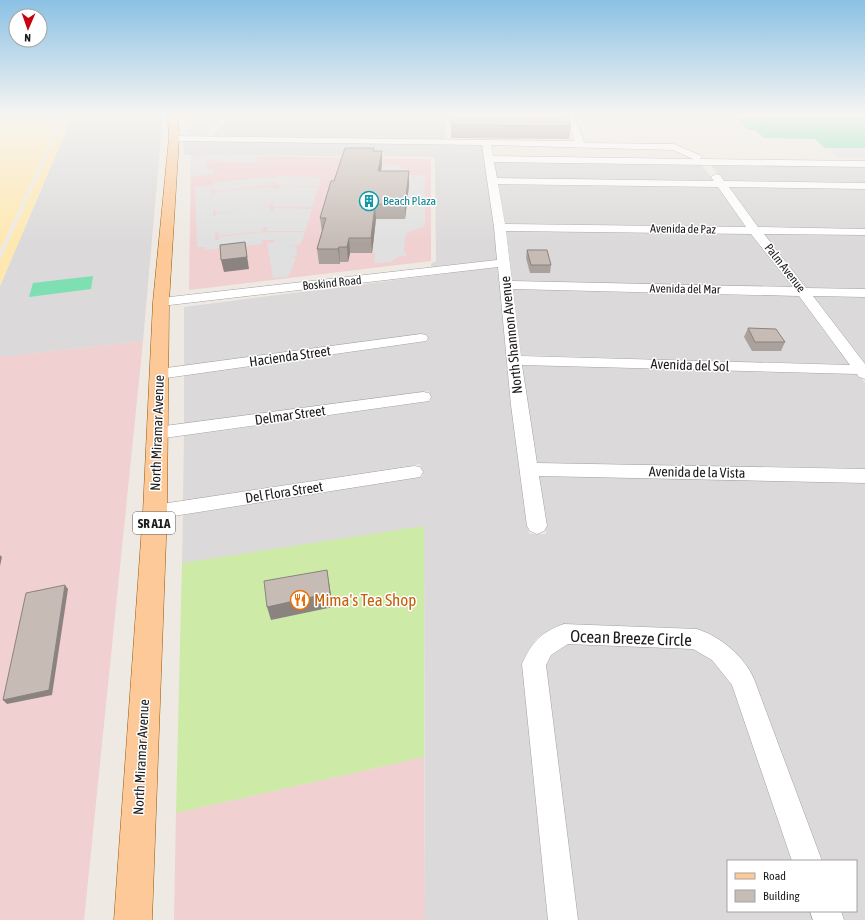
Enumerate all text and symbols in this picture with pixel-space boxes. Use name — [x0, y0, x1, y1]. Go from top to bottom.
north arrow — [8, 8, 48, 48]
text: N — [24, 32, 31, 44]
building icon: Beach Plaza — [358, 190, 380, 212]
place label: Beach Plaza — [383, 194, 436, 208]
street label: Avenida de Paz — [650, 221, 717, 237]
street label: Palm Avenue — [762, 241, 808, 295]
street label: Boskind Road — [302, 273, 362, 293]
street label: North Shannon Avenue — [497, 275, 525, 395]
street label: Avenida del Mar — [650, 281, 721, 297]
street label: Hacienda Street — [248, 342, 332, 370]
street label: Avenida del Sol — [650, 356, 730, 374]
street label: North Miramar Avenue — [147, 375, 167, 491]
street label: Delmar Street — [254, 402, 326, 428]
street label: Avenida de la Vista — [649, 463, 745, 481]
street label: Del Flora Street — [244, 478, 324, 506]
road number: SR A1A — [133, 512, 175, 534]
restaurant icon: Mima's Tea Shop — [289, 589, 311, 611]
place label: Mima's Tea Shop — [314, 590, 416, 610]
street label: Ocean Breeze Circle — [570, 626, 692, 650]
street label: North Miramar Avenue — [130, 699, 152, 815]
legend — [727, 860, 857, 912]
text: Road — [763, 869, 786, 883]
text: Building — [763, 889, 801, 903]

